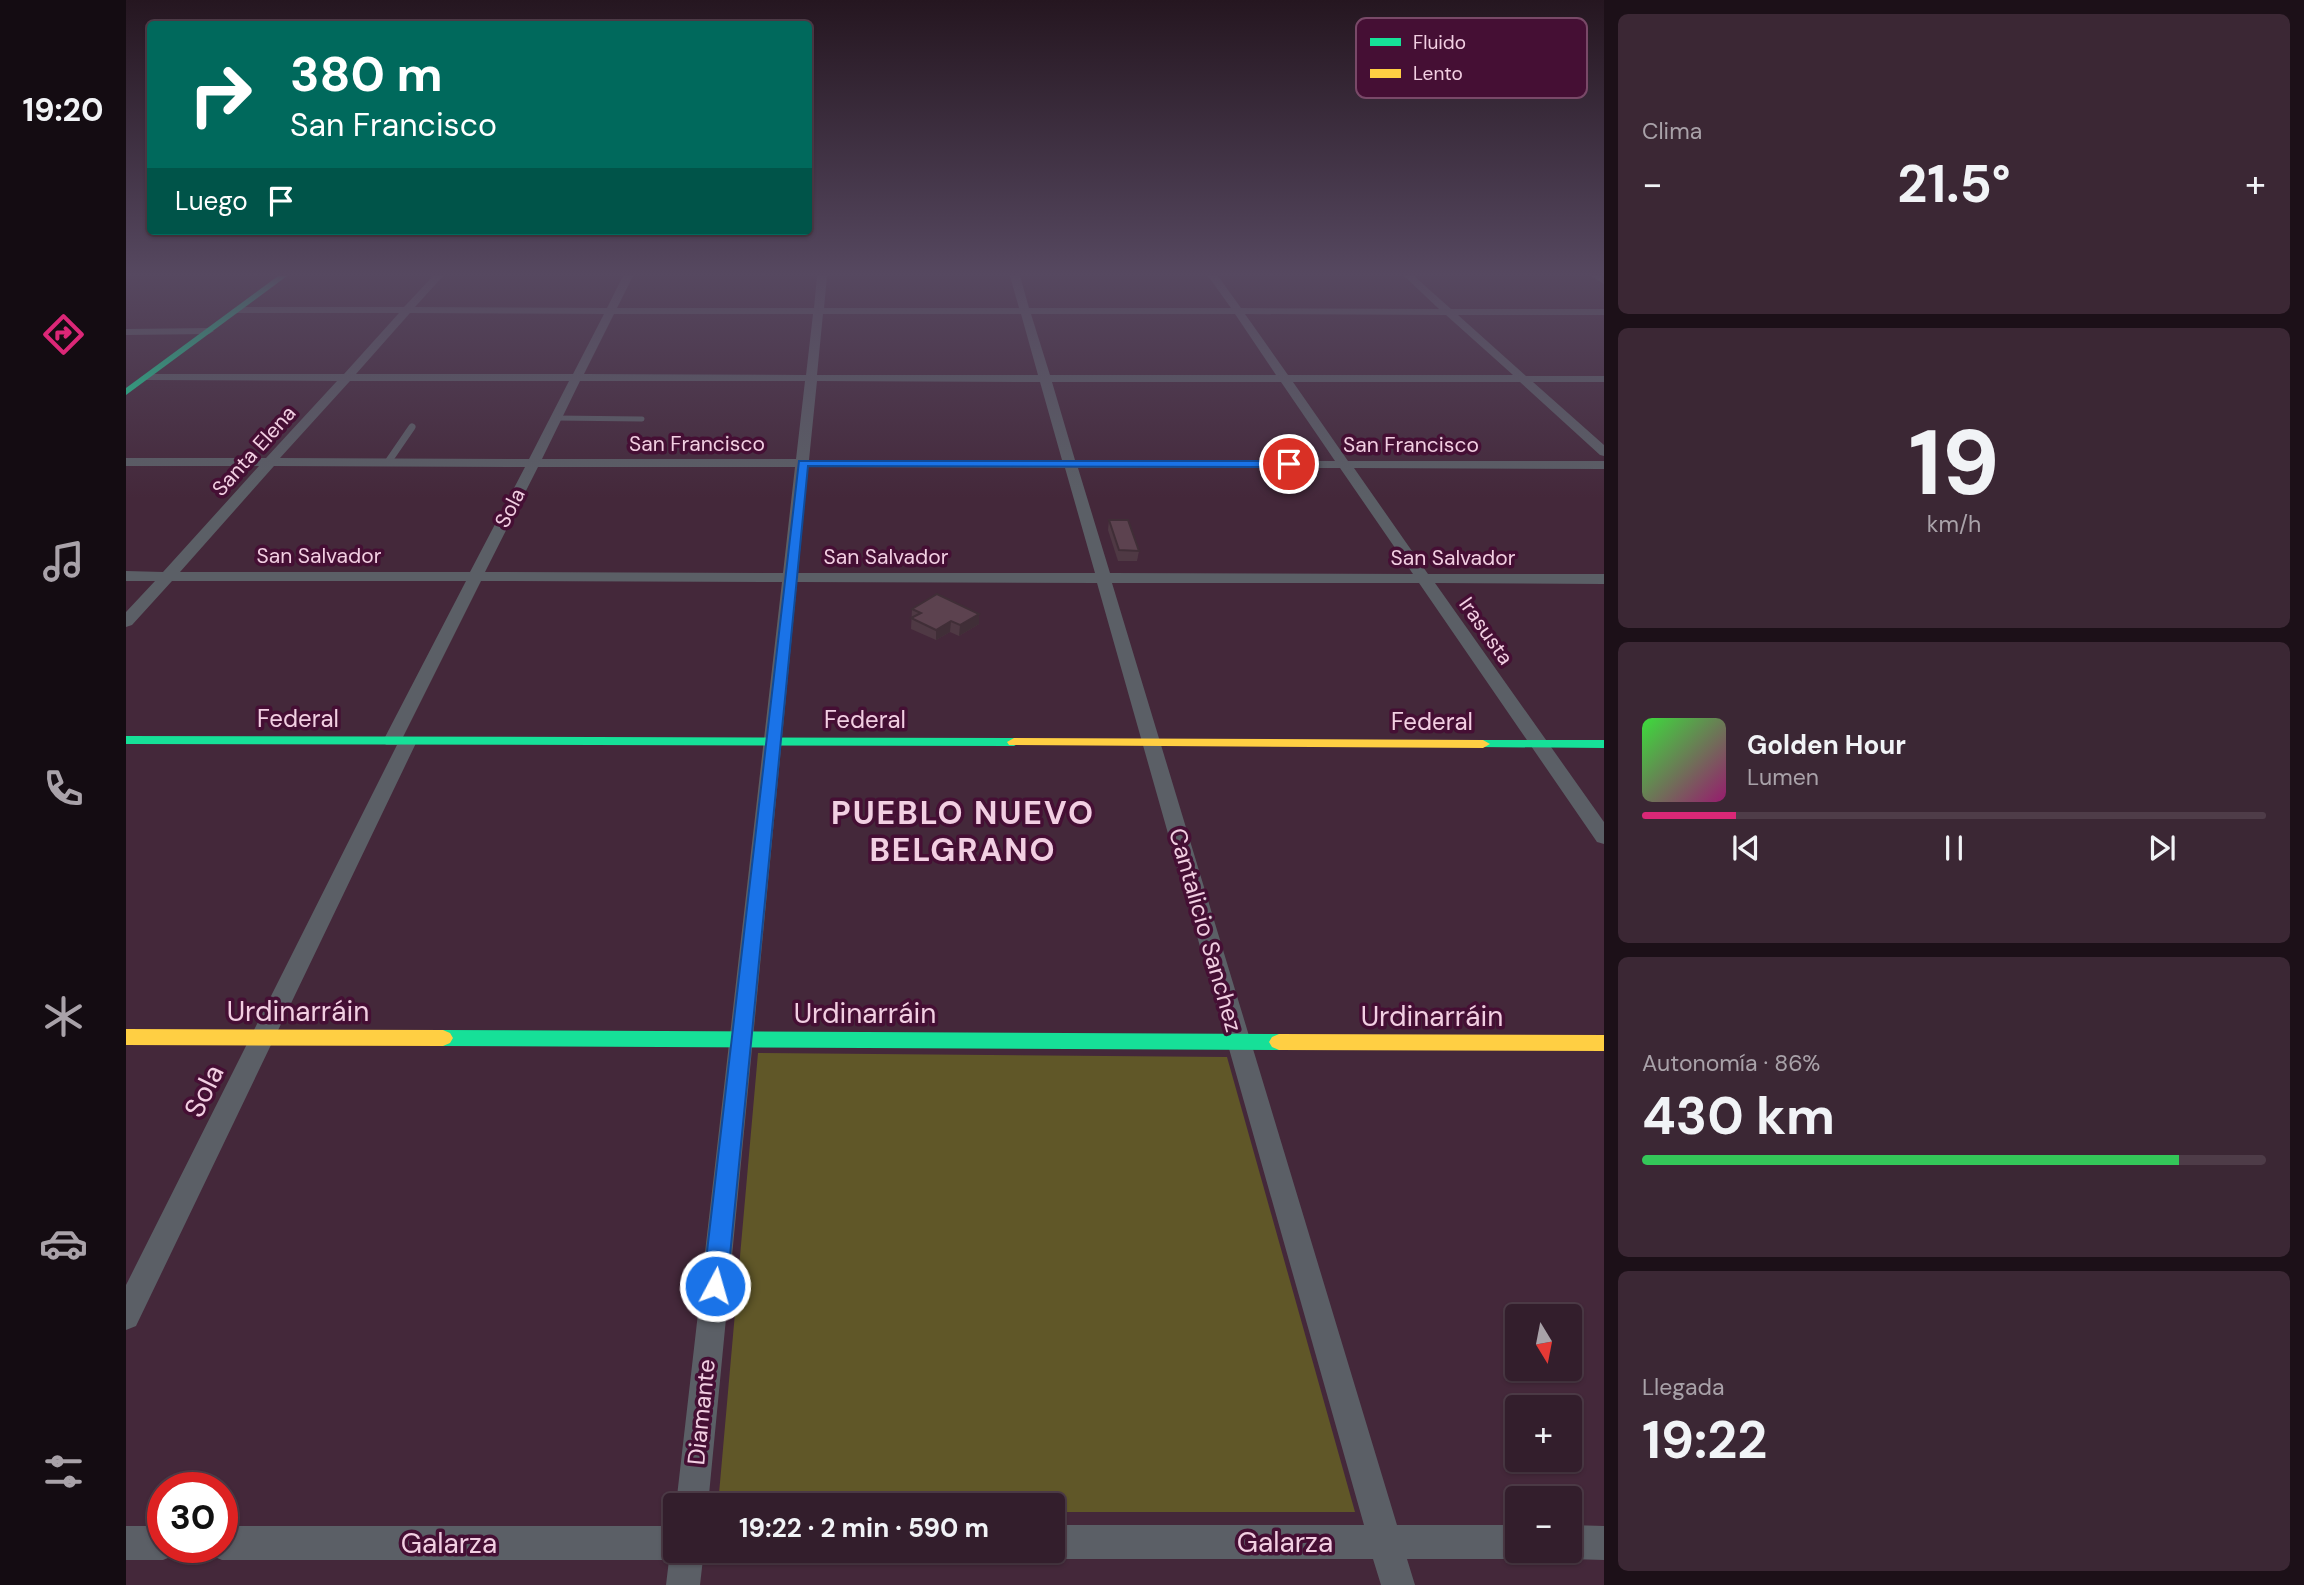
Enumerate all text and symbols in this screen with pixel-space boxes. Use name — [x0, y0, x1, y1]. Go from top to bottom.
legend — [1356, 18, 1587, 98]
text: Fluido — [1413, 30, 1466, 55]
text: 380 m — [290, 42, 443, 106]
icon: right — [175, 49, 266, 140]
text: Lento — [1413, 61, 1463, 86]
text: 19:20 — [23, 89, 103, 131]
text: San Francisco — [290, 104, 497, 146]
text: Clima — [1642, 116, 1702, 146]
text: 21.5° — [1897, 150, 2011, 218]
text: − — [1642, 159, 1663, 209]
text: + — [2245, 159, 2266, 209]
icon: arrive — [262, 182, 300, 220]
text: Luego — [175, 184, 248, 218]
icon: directions — [39, 310, 88, 359]
street label: Santa Elena — [206, 400, 302, 502]
text: 19 — [1909, 404, 1999, 522]
street label: San Francisco — [629, 430, 765, 458]
street label: San Francisco — [1343, 431, 1479, 459]
pin — [1259, 434, 1319, 494]
icon: arrive — [1270, 445, 1308, 483]
street label: Sola — [488, 483, 532, 533]
text: km/h — [1927, 509, 1981, 539]
icon: music — [39, 537, 88, 586]
street label: San Salvador — [257, 542, 382, 570]
street label: San Salvador — [824, 543, 949, 571]
street label: San Salvador — [1391, 544, 1516, 572]
street label: Irasusta — [1453, 592, 1519, 670]
street label: Federal — [257, 703, 339, 734]
street label: Federal — [824, 704, 906, 735]
street label: Federal — [1391, 706, 1473, 737]
text: Golden Hour — [1747, 728, 1906, 762]
text: Lumen — [1747, 762, 1819, 792]
icon: phone — [39, 764, 88, 813]
district label: PUEBLO NUEVO BELGRANO — [831, 792, 1095, 871]
street label: Cantalicio Sanchez — [1162, 824, 1250, 1036]
icon: previous — [1727, 829, 1765, 867]
icon: pause — [1935, 829, 1973, 867]
icon: next — [2143, 829, 2181, 867]
icon: climate — [39, 992, 88, 1041]
street label: Urdinarráin — [227, 993, 369, 1030]
street label: Urdinarráin — [794, 995, 936, 1032]
street label: Urdinarráin — [1361, 998, 1503, 1035]
text: Autonomía · 86% — [1642, 1048, 1820, 1078]
street label: Sola — [175, 1058, 233, 1124]
text: 430 km — [1642, 1082, 1835, 1150]
icon: car — [39, 1219, 88, 1268]
position arrow — [678, 1249, 752, 1323]
north arrow — [1505, 1304, 1582, 1381]
map controls — [1505, 1304, 1582, 1563]
street label: Diamante — [680, 1358, 722, 1466]
text: Llegada — [1642, 1372, 1725, 1402]
button: + — [1505, 1395, 1582, 1472]
text: 19:22 — [1642, 1406, 1767, 1474]
icon: filters — [39, 1447, 88, 1496]
speed limit sign: 30 — [147, 1472, 238, 1563]
button: − — [1505, 1486, 1582, 1563]
text: 19:22 · 2 min · 590 m — [739, 1511, 989, 1545]
street label: Galarza — [1237, 1524, 1333, 1561]
street label: Galarza — [401, 1525, 497, 1562]

